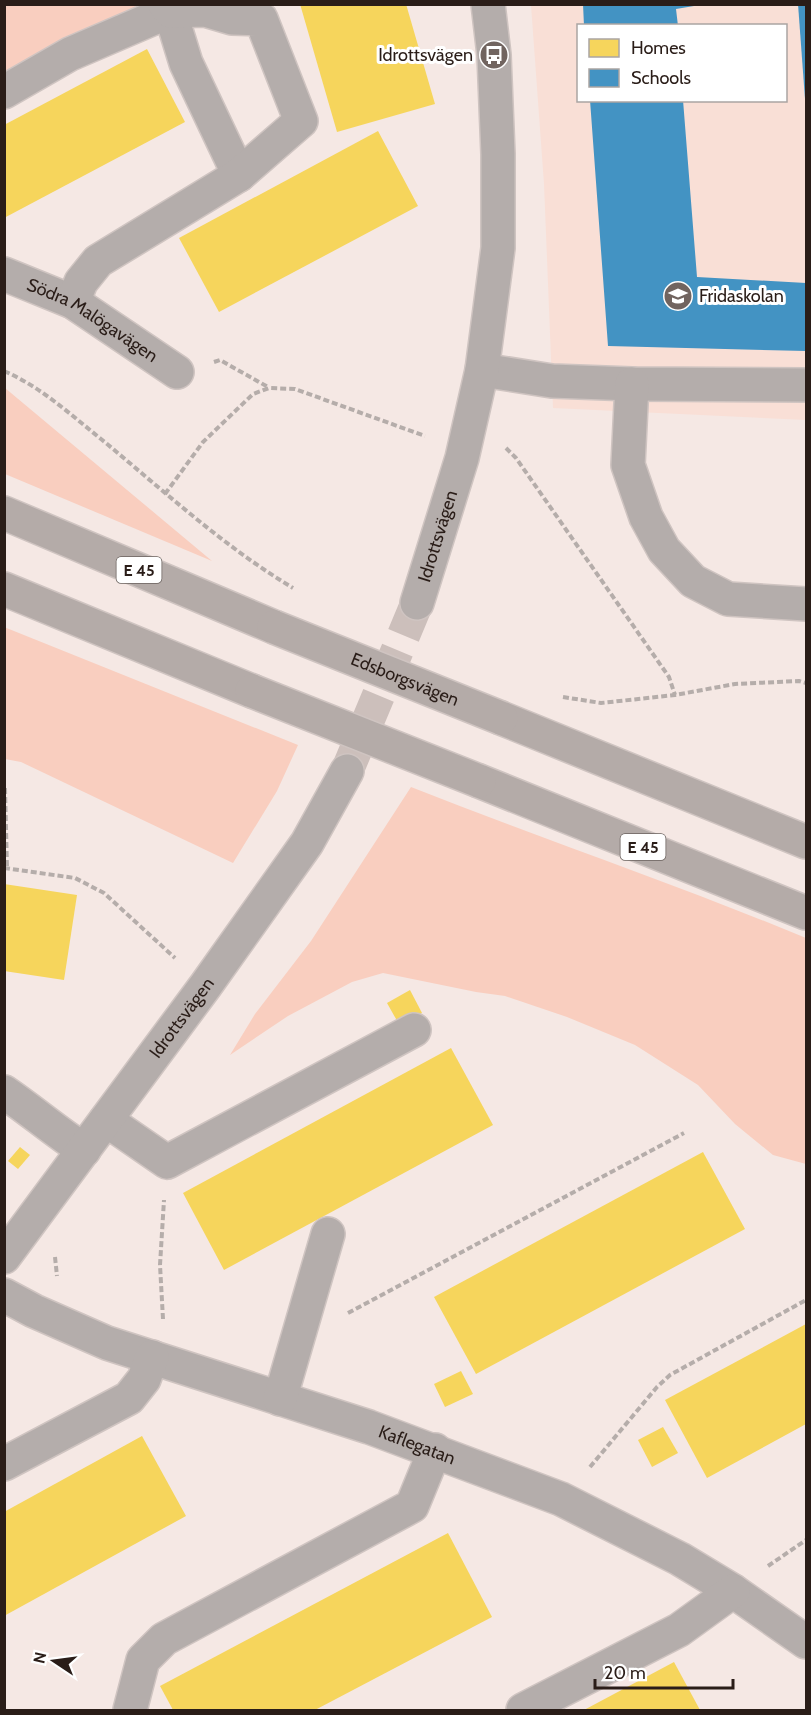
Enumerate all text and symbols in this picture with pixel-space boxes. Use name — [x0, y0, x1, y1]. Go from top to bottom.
legend — [577, 24, 787, 102]
text: Homes — [631, 37, 686, 59]
bus stop icon: Idrottsvägen — [478, 39, 510, 71]
place label: Idrottsvägen — [378, 44, 473, 66]
text: Schools — [631, 67, 691, 89]
street label: Södra Malögavägen — [24, 273, 162, 367]
school or university icon: Fridaskolan — [662, 280, 694, 312]
place label: Fridaskolan — [699, 285, 784, 307]
street label: Idrottsvägen — [413, 488, 462, 585]
road number: E 45 — [116, 557, 162, 583]
street label: Edsborgsvägen — [348, 648, 462, 711]
road number: E 45 — [620, 834, 666, 860]
street label: Idrottsvägen — [145, 973, 219, 1062]
street label: Kaflegatan — [375, 1421, 458, 1469]
north arrow — [24, 1631, 84, 1691]
text: N — [29, 1650, 50, 1665]
scale bar — [595, 1652, 733, 1690]
text: 20 m — [604, 1662, 646, 1684]

